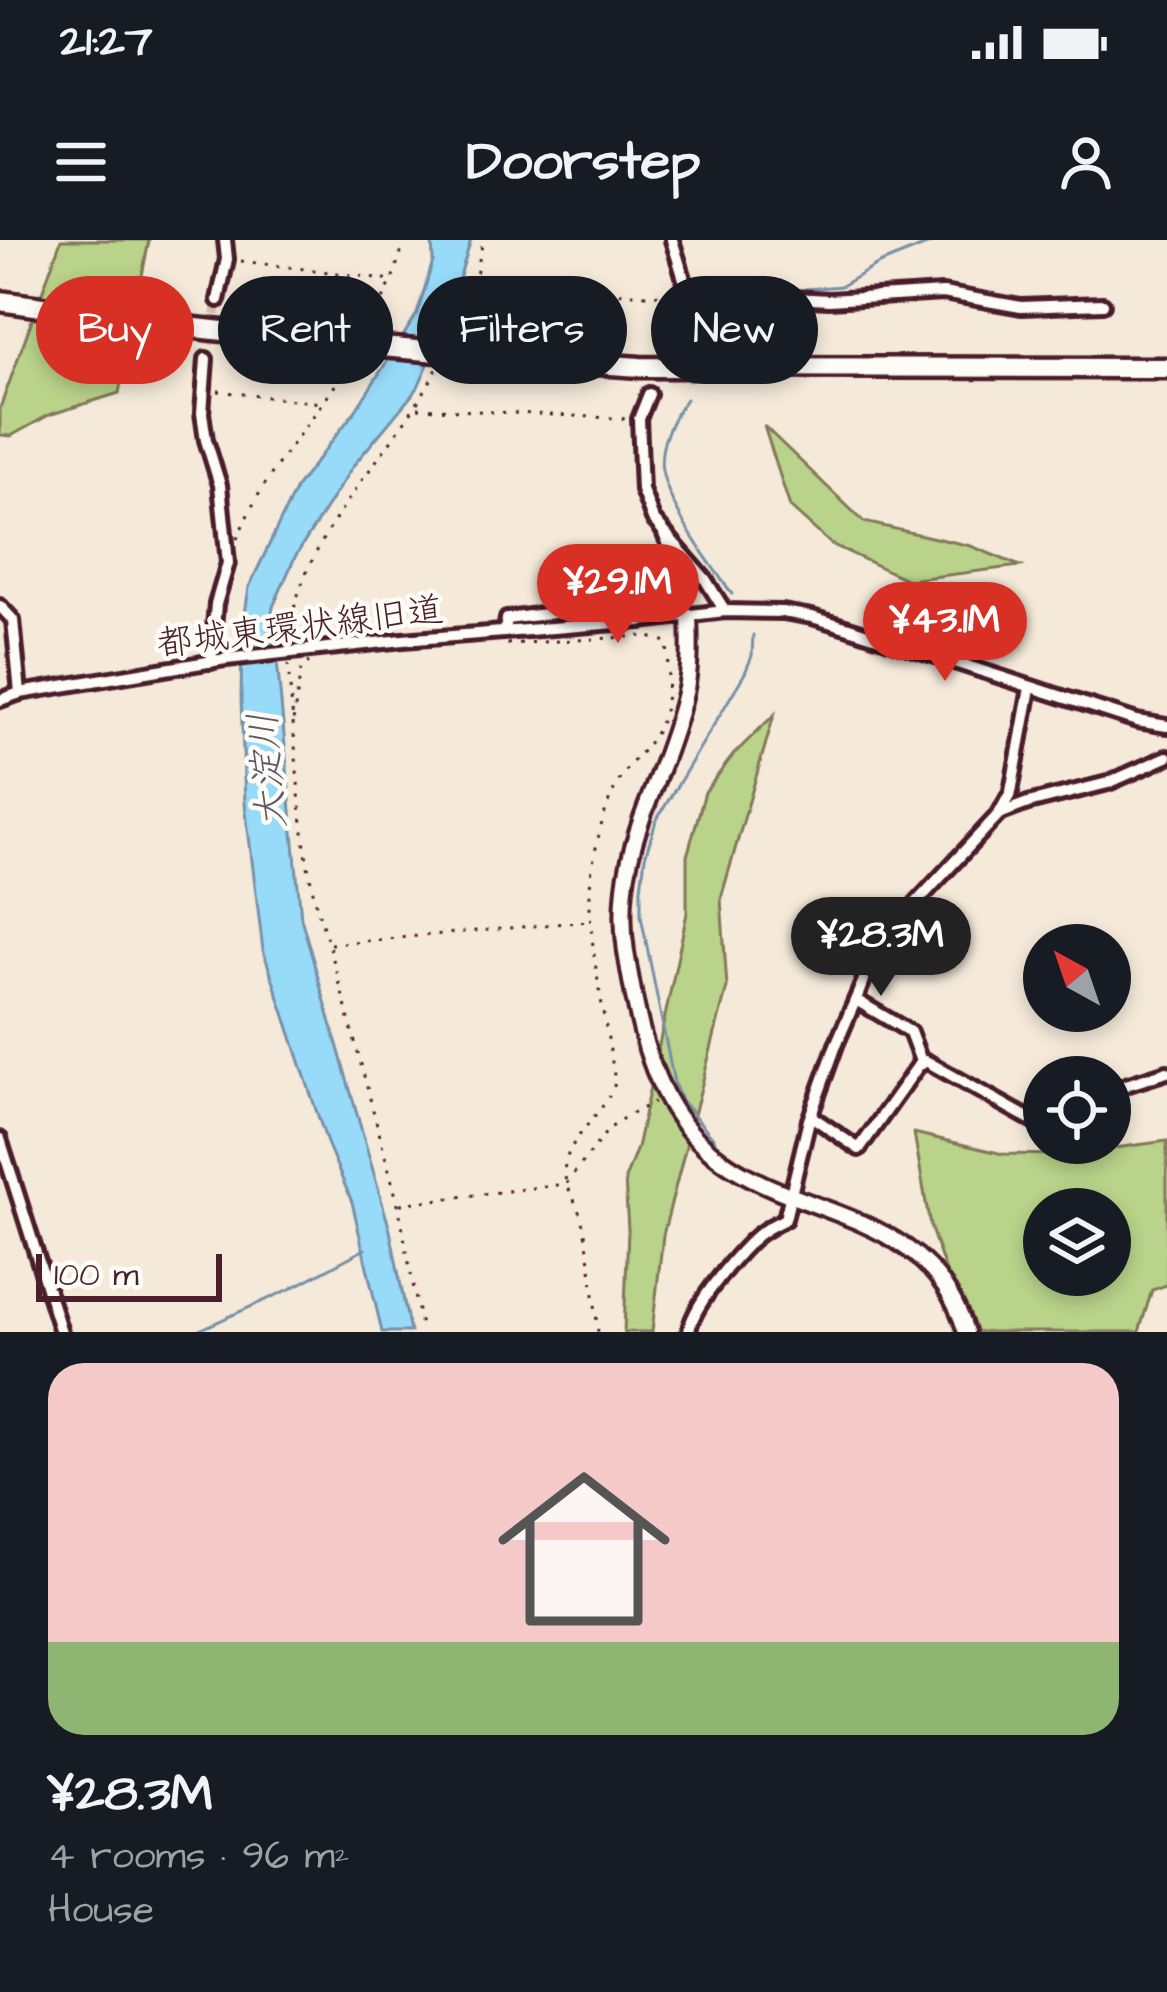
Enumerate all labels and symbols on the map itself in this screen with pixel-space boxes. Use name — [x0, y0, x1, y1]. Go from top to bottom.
pin: ¥29.1M — [520, 544, 716, 646]
pin: ¥43.1M — [847, 582, 1043, 684]
street label: 都城東環状線旧道 — [154, 585, 446, 670]
water label: 大淀川 — [237, 710, 301, 831]
pin: ¥28.3M — [783, 897, 979, 999]
north arrow — [1023, 924, 1131, 1032]
scale bar — [36, 1248, 222, 1301]

